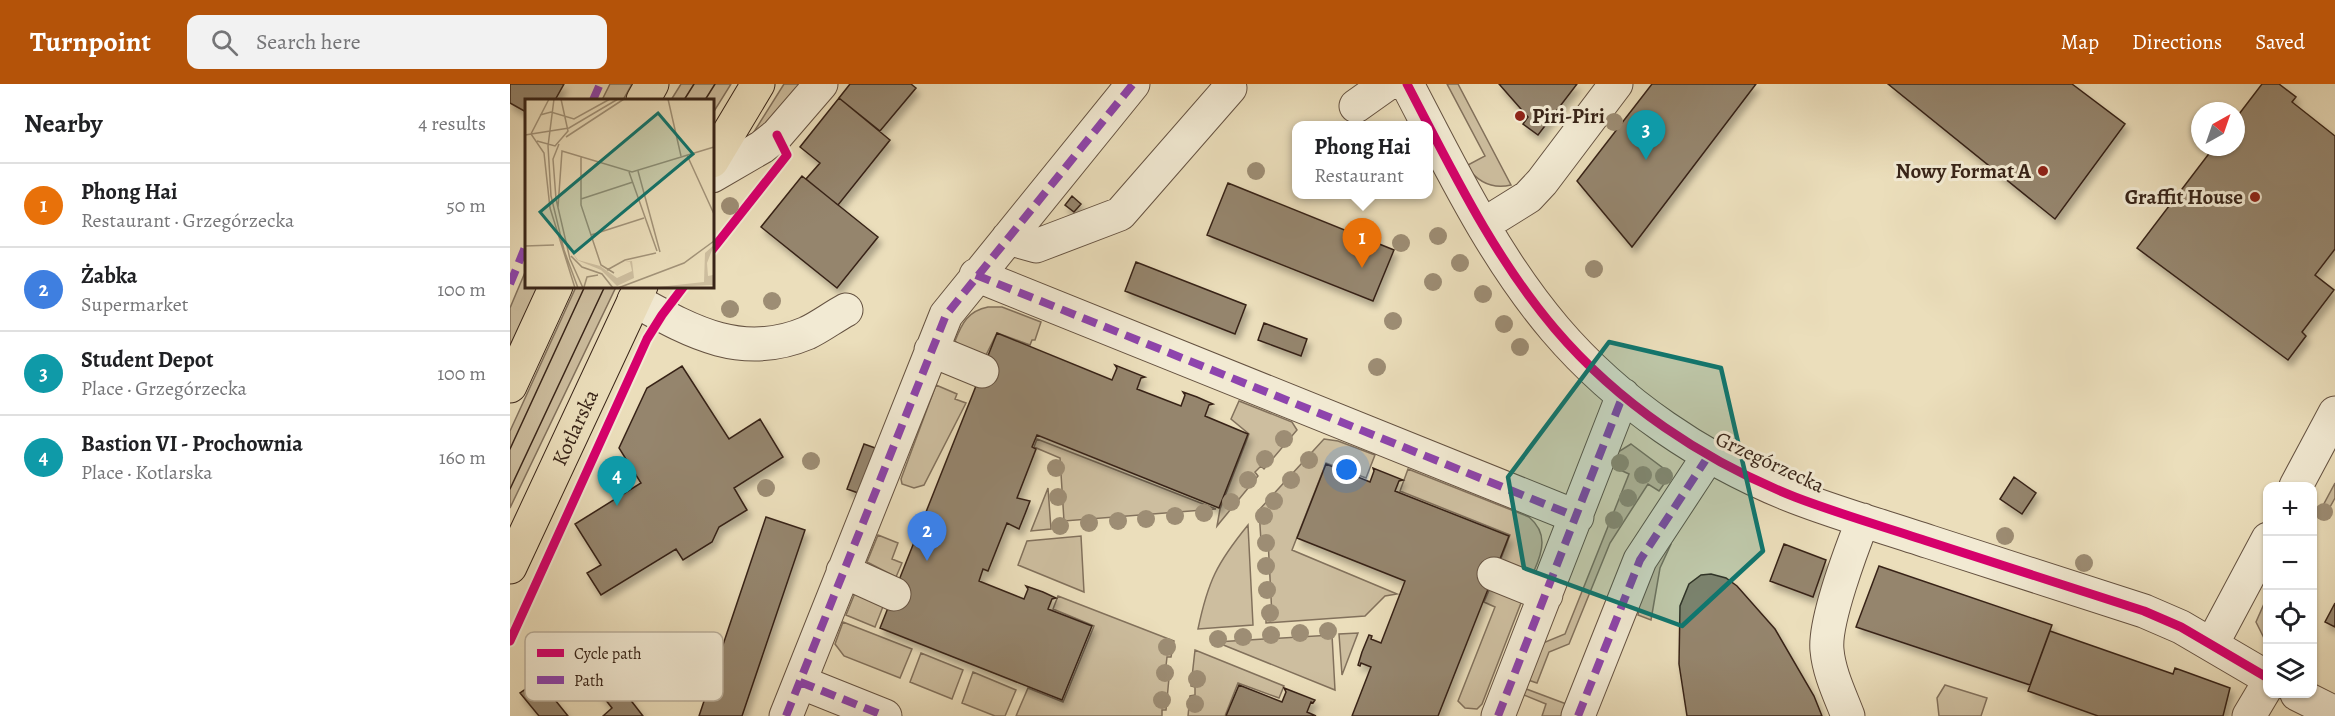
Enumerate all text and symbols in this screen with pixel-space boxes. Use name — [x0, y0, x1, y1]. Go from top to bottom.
search box — [187, 15, 607, 69]
text: Turnpoint — [30, 23, 151, 61]
icon: search — [208, 26, 241, 59]
text: Search here — [256, 27, 361, 57]
text: Map — [2061, 28, 2099, 56]
text: Directions — [2132, 28, 2222, 56]
text: Saved — [2255, 28, 2305, 56]
inset map — [525, 99, 714, 288]
place label: Piri-Piri — [1532, 102, 1605, 130]
north arrow — [2191, 102, 2245, 156]
text: Nearby — [24, 106, 103, 141]
marker: Piri-Piri — [1513, 109, 1527, 123]
text: 4 results — [418, 110, 486, 137]
pin: 3 — [1626, 110, 1666, 160]
popup — [1292, 121, 1433, 199]
text: Phong Hai — [1314, 132, 1411, 162]
place label: Nowy Format A — [1896, 157, 2032, 185]
text: Restaurant — [1314, 162, 1404, 189]
marker: Nowy Format A — [2036, 164, 2050, 178]
text: Phong Hai — [81, 177, 178, 207]
place label: Graffit House — [2125, 183, 2243, 211]
marker: Graffit House — [2248, 190, 2262, 204]
text: 1 — [40, 192, 47, 219]
text: 50 m — [446, 192, 486, 219]
text: Restaurant · Grzegórzecka — [81, 207, 294, 234]
pin: 1 — [1342, 218, 1382, 268]
text: Żabka — [81, 261, 137, 291]
text: 2 — [39, 276, 48, 303]
text: 100 m — [437, 276, 486, 303]
text: Supermarket — [81, 291, 188, 318]
text: Student Depot — [81, 345, 213, 375]
text: 3 — [39, 360, 48, 387]
text: 100 m — [437, 360, 486, 387]
text: Place · Grzegórzecka — [81, 375, 247, 402]
street label: Kotlarska — [545, 385, 605, 470]
street label: Grzegórzecka — [1711, 425, 1829, 500]
text: Bastion VI - Prochownia — [81, 429, 303, 459]
text: 4 — [39, 444, 48, 471]
text: 160 m — [439, 444, 486, 471]
your location — [1332, 455, 1361, 484]
pin: 4 — [598, 456, 636, 506]
text: Place · Kotlarska — [81, 459, 213, 486]
map controls — [2263, 482, 2317, 698]
button: + — [2263, 482, 2317, 536]
pin: 2 — [908, 512, 946, 561]
button: − — [2263, 536, 2317, 590]
button: locate — [2263, 590, 2317, 644]
legend — [525, 632, 723, 701]
text: Cycle path — [574, 643, 642, 665]
button: layers — [2263, 644, 2317, 698]
text: Path — [574, 670, 604, 692]

